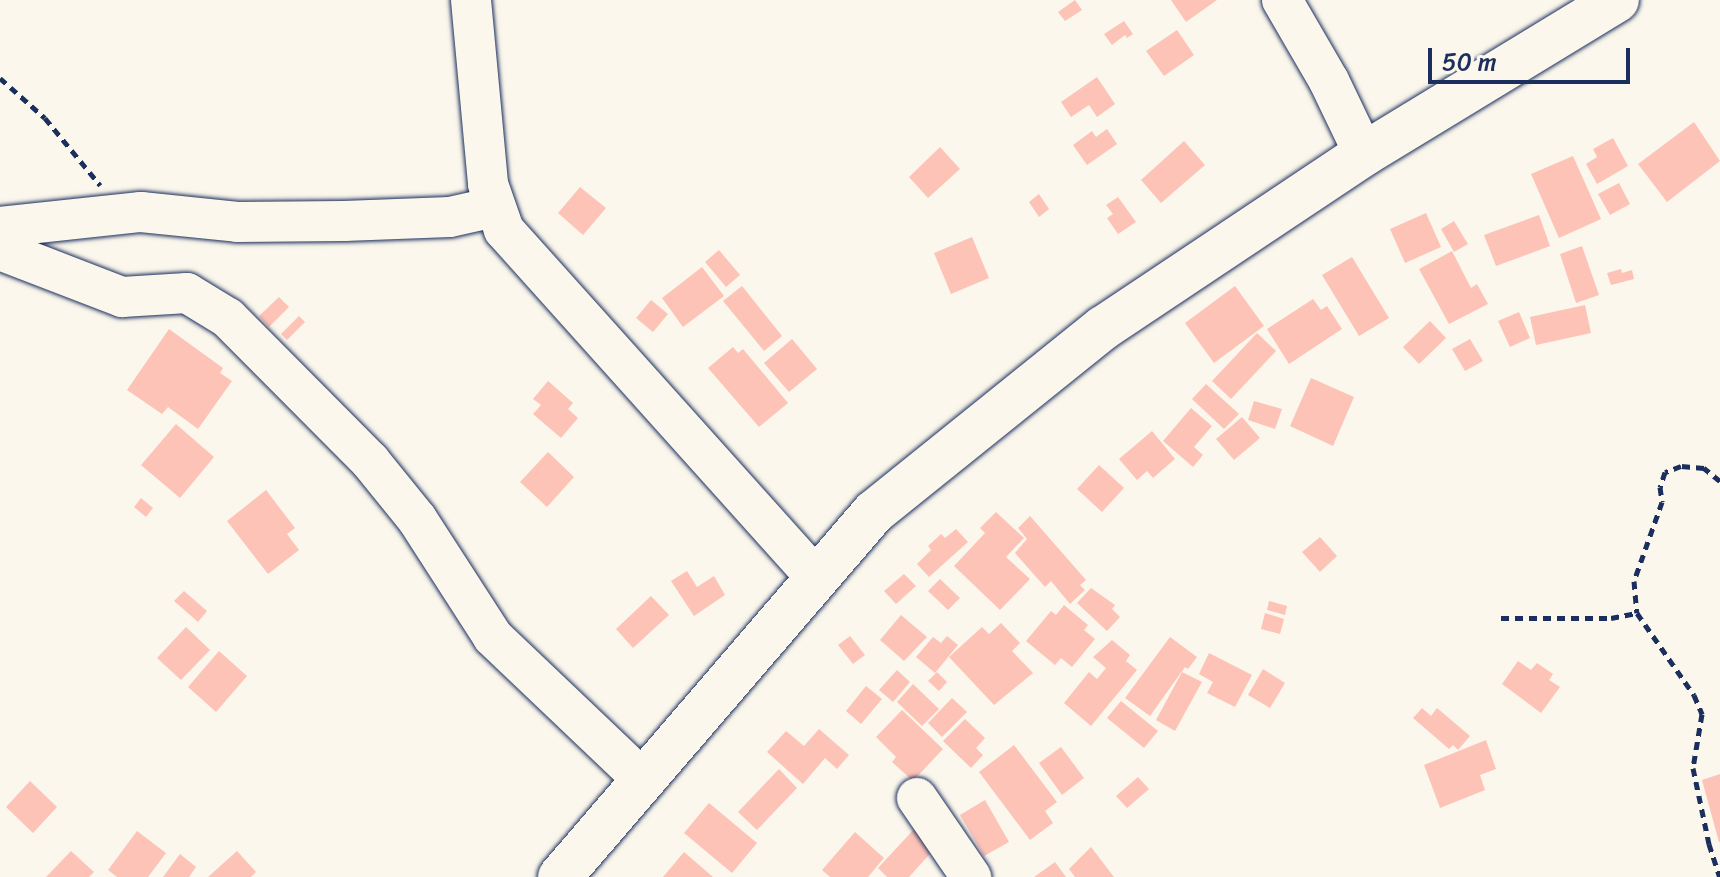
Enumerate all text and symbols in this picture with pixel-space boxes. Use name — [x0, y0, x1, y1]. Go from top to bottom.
scale bar — [1432, 32, 1634, 82]
text: 50 m — [1442, 41, 1497, 83]

